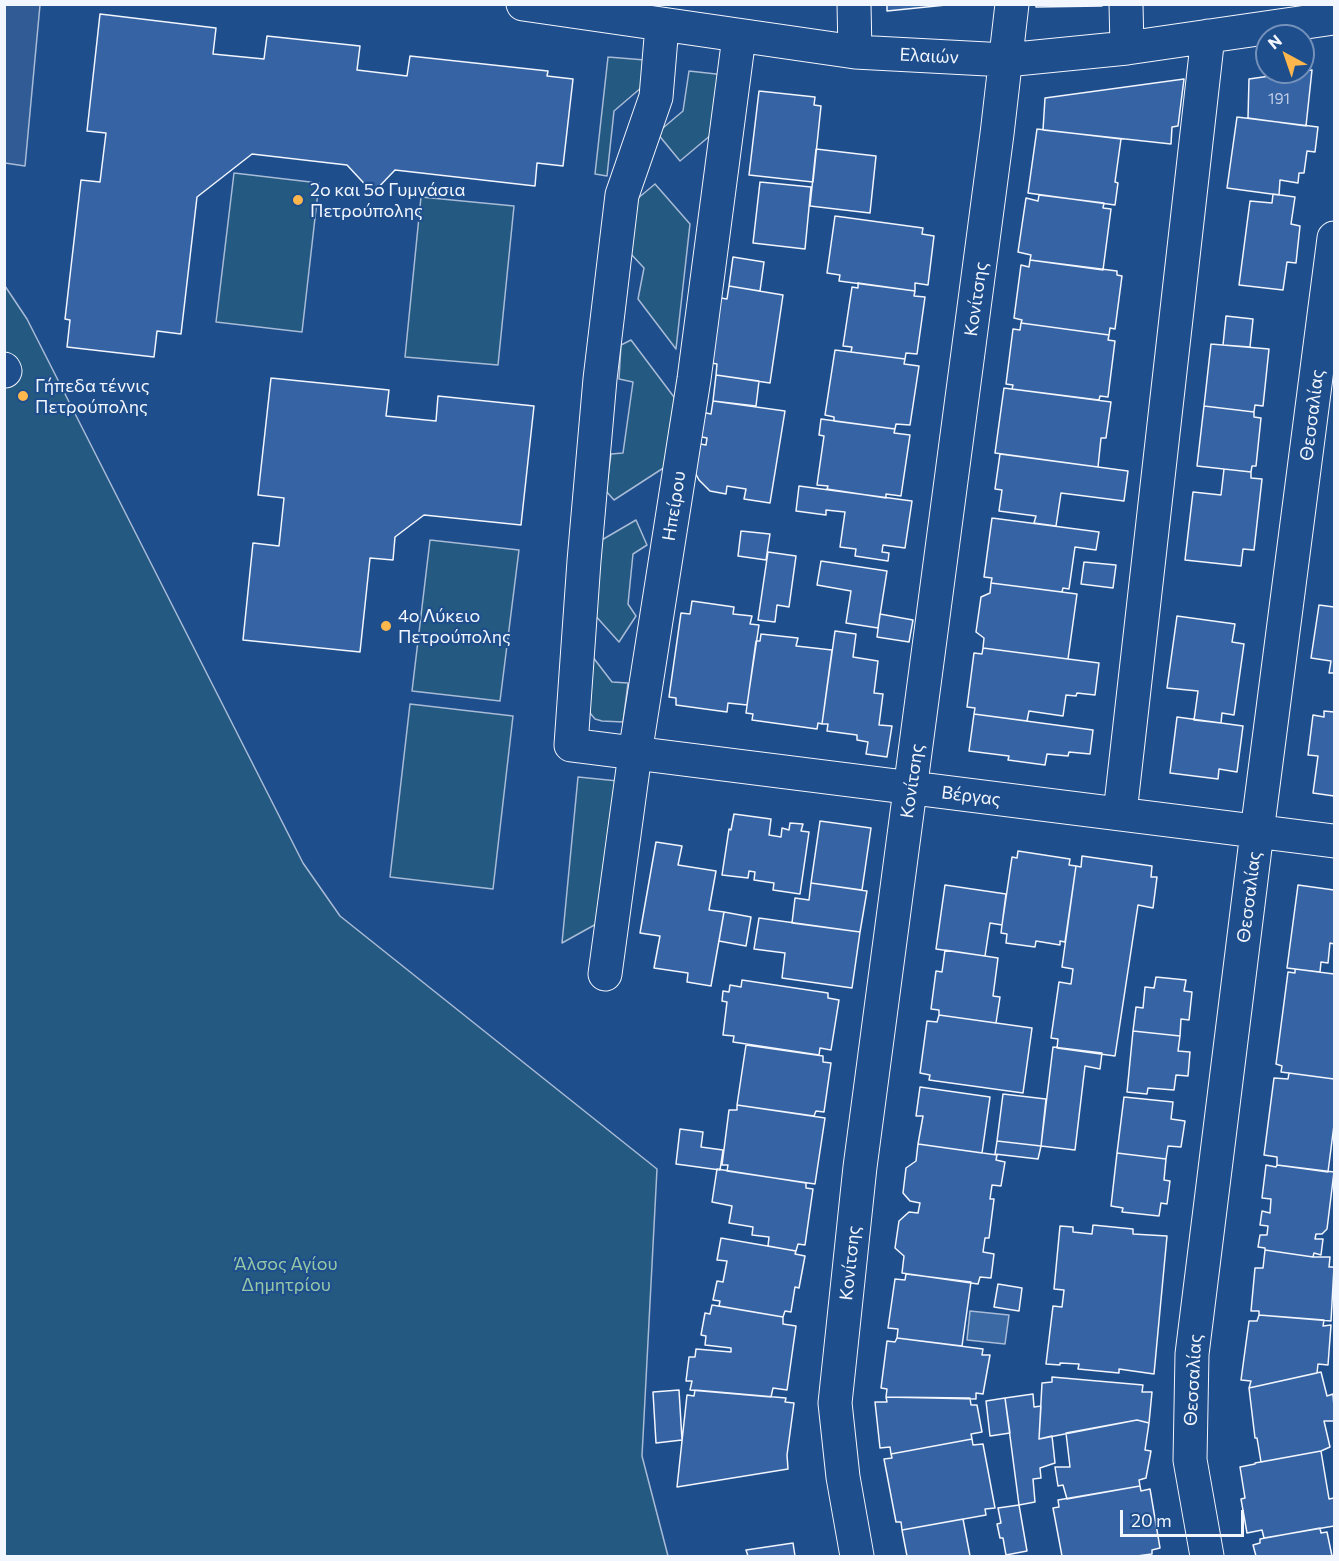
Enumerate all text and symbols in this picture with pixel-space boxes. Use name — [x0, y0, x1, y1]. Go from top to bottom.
north arrow — [1255, 24, 1315, 84]
text: N — [1264, 30, 1285, 52]
street label: Ελαιών — [899, 44, 959, 68]
house number: 191 — [1268, 90, 1290, 108]
place label: 2ο και 5ο Γυμνάσια Πετρούπολης — [310, 179, 465, 222]
marker: 2ο και 5ο Γυμνάσια Πετρούπολης — [291, 193, 305, 207]
street label: Κονίτσης — [960, 260, 992, 338]
street label: Θεσσαλίας — [1296, 368, 1328, 462]
place label: Γήπεδα τέννις Πετρούπολης — [35, 375, 150, 418]
marker: Γήπεδα τέννις Πετρούπολης — [16, 389, 30, 403]
street label: Ηπείρου — [658, 469, 690, 543]
place label: 4ο Λύκειο Πετρούπολης — [398, 605, 511, 648]
marker: 4ο Λύκειο Πετρούπολης — [379, 619, 393, 633]
street label: Κονίτσης — [896, 742, 928, 820]
street label: Βέργας — [940, 782, 1002, 810]
street label: Θεσσαλίας — [1233, 850, 1265, 944]
street label: Κονίτσης — [835, 1225, 865, 1301]
park label: Άλσος Αγίου Δημητρίου — [234, 1253, 338, 1296]
street label: Θεσσαλίας — [1180, 1333, 1206, 1427]
scale bar — [1123, 1498, 1248, 1536]
text: 20 m — [1131, 1509, 1172, 1531]

